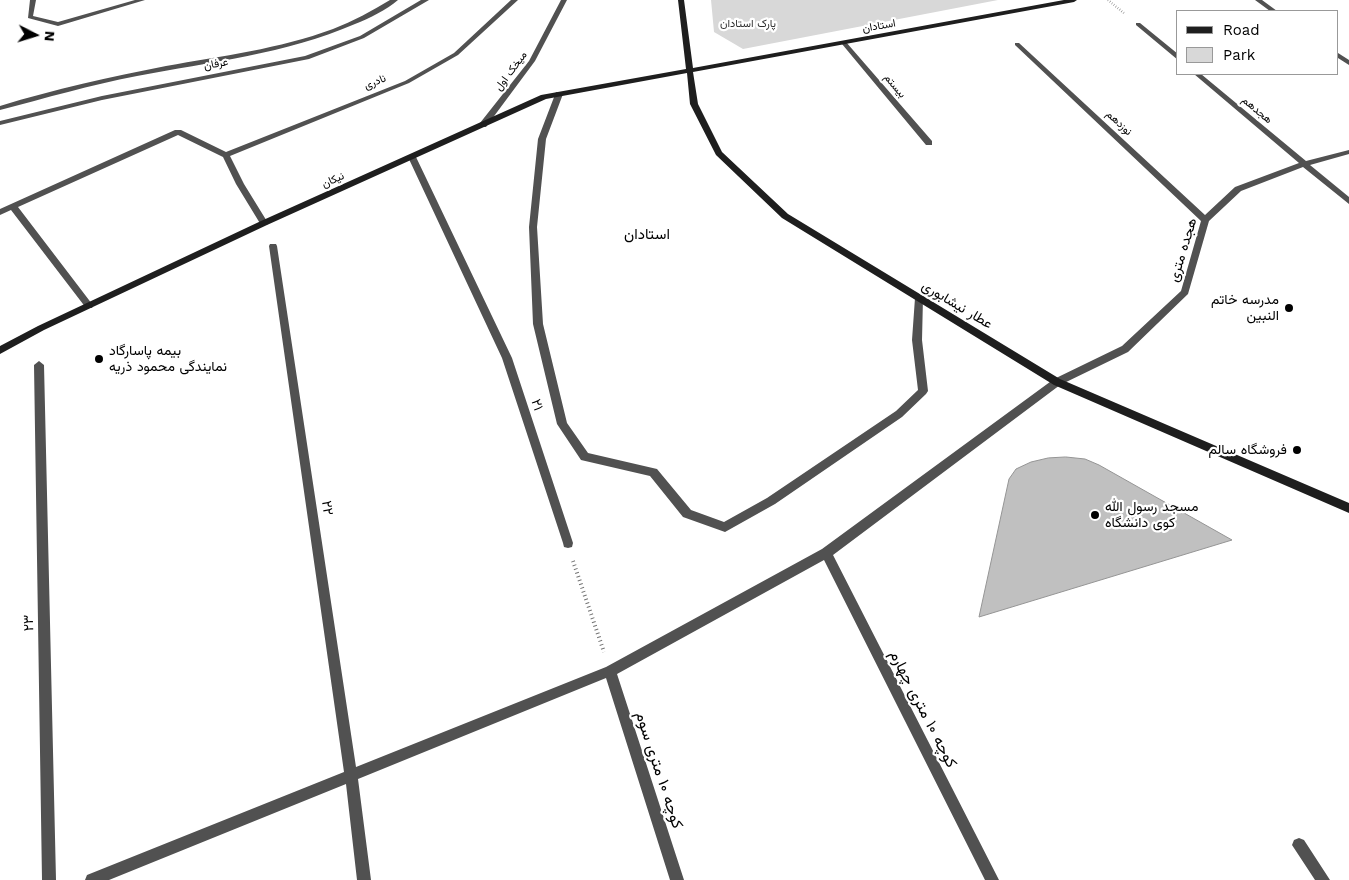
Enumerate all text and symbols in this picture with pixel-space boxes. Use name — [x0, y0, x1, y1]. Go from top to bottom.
north arrow — [10, 10, 60, 60]
legend — [1176, 10, 1339, 75]
park label: پارک استادان — [720, 17, 776, 31]
street label: استادان — [861, 17, 897, 35]
text: Road — [1223, 21, 1260, 39]
text: N — [42, 30, 58, 42]
text: Park — [1223, 46, 1255, 64]
street label: میخک اول — [492, 49, 530, 93]
street label: عرفان — [203, 55, 229, 73]
street label: بیستم — [881, 71, 909, 101]
street label: نادری — [362, 72, 388, 92]
street label: هجدهم — [1239, 94, 1275, 126]
street label: نوزدهم — [1103, 108, 1135, 138]
street label: نیکان — [320, 169, 346, 191]
street label: هجده متری — [1165, 216, 1201, 284]
district label: استادان — [624, 226, 670, 244]
street label: عطار نیشابوری — [919, 277, 995, 333]
place label: مدرسه خاتم النبین — [1211, 292, 1279, 324]
marker: مدرسه خاتم النبین — [1283, 302, 1295, 314]
place label: بیمه پاسارگاد نمایندگی محمود ذریه — [109, 343, 227, 376]
marker: بیمه پاسارگاد نمایندگی محمود ذریه — [93, 353, 105, 365]
street label: ۲۱ — [527, 397, 547, 413]
place label: فروشگاه سالم — [1208, 442, 1287, 458]
marker: فروشگاه سالم — [1291, 444, 1303, 456]
place label: مسجد رسول الله کوی دانشگاه — [1105, 499, 1198, 532]
street label: ۲۲ — [318, 500, 336, 516]
marker: مسجد رسول الله کوی دانشگاه — [1089, 509, 1101, 521]
street label: ۲۳ — [20, 615, 38, 631]
street label: کوچه ۱۰ متری چهارم — [885, 647, 961, 771]
street label: کوچه ۱۰ متری سوم — [631, 709, 687, 831]

